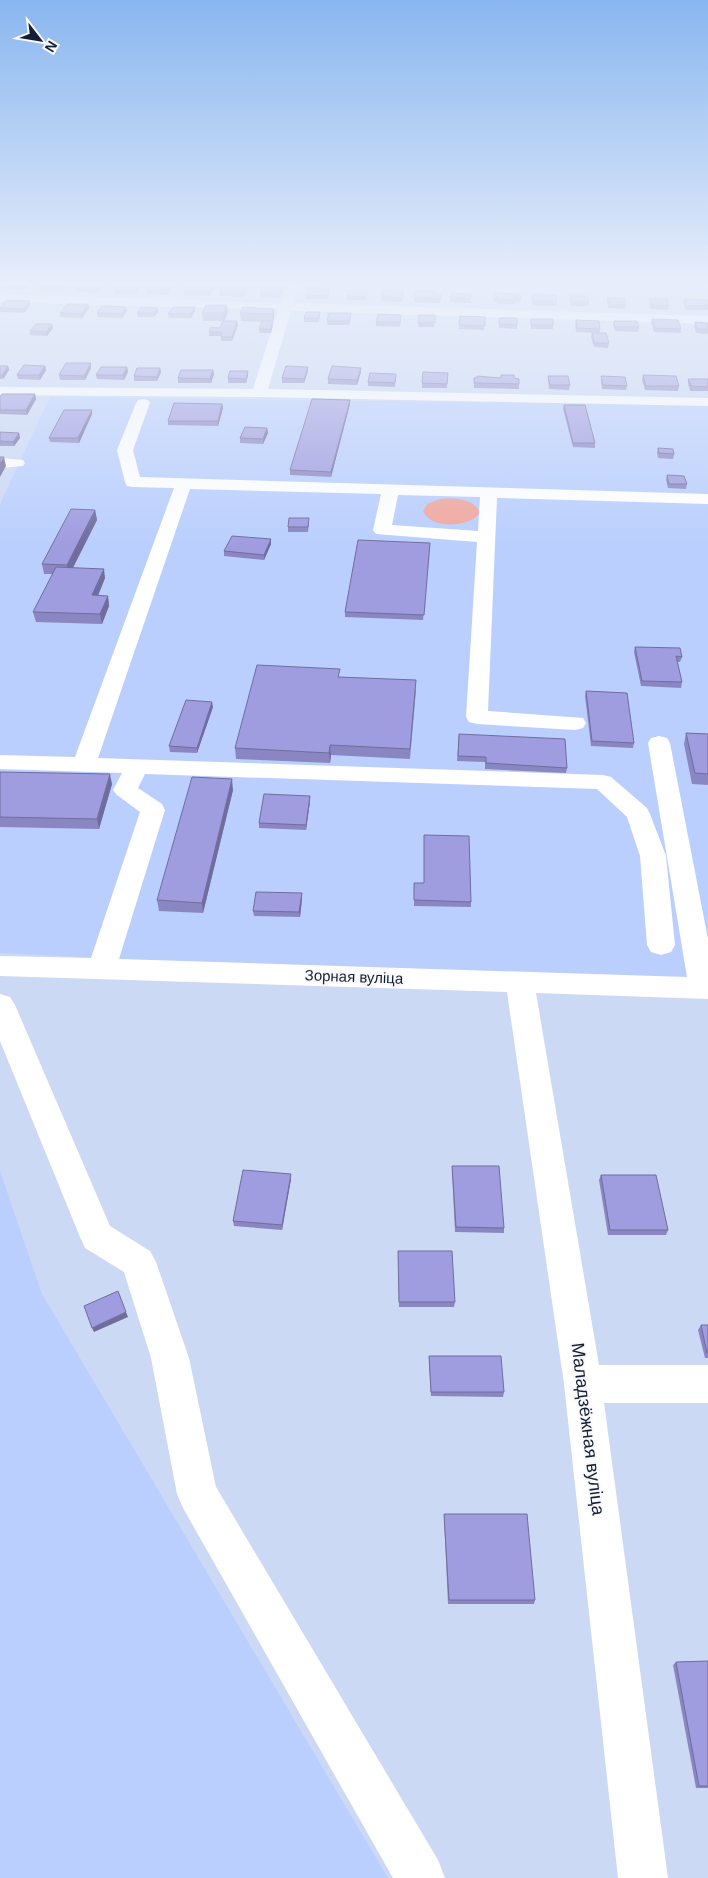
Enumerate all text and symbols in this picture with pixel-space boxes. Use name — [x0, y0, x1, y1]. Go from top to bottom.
north arrow — [15, 15, 65, 65]
text: N — [42, 38, 61, 55]
street label: Зорная вуліца — [305, 966, 404, 987]
street label: Маладзёжная вуліца — [567, 1342, 609, 1517]

